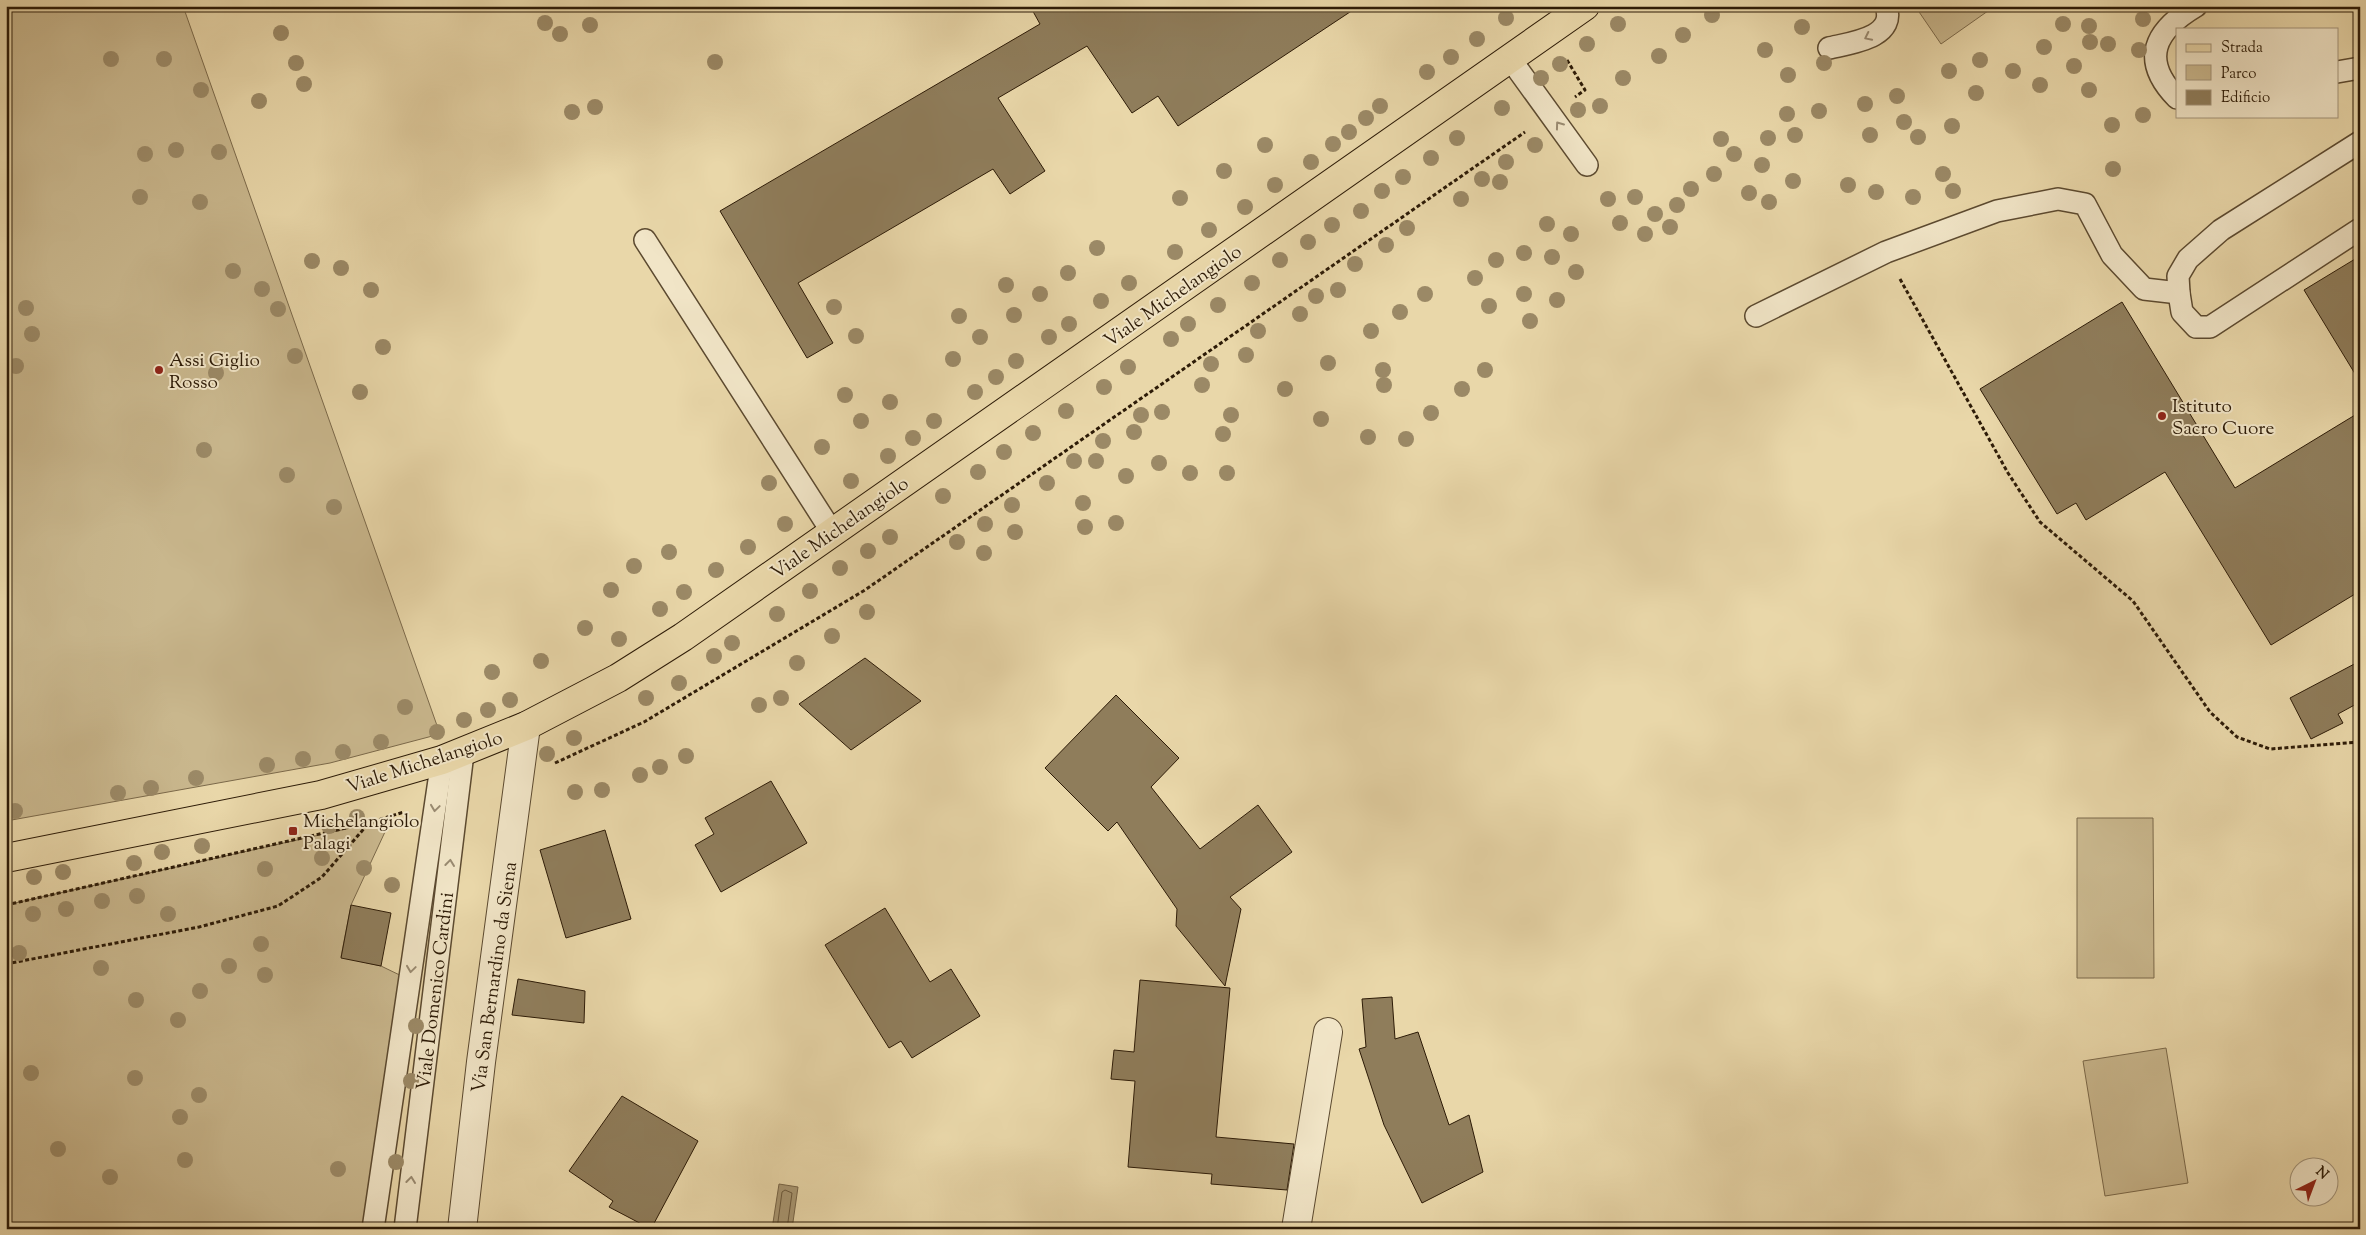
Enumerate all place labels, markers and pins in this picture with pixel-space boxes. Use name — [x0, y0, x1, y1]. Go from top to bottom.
place label: Assi Giglio Rosso — [169, 348, 260, 397]
marker: Assi Giglio Rosso — [153, 364, 165, 376]
place label: Istituto Sacro Cuore — [2172, 394, 2274, 443]
marker: Istituto Sacro Cuore — [2156, 410, 2168, 422]
place label: Michelangiolo Palagi — [303, 809, 419, 858]
marker: Michelangiolo Palagi — [287, 825, 299, 837]

